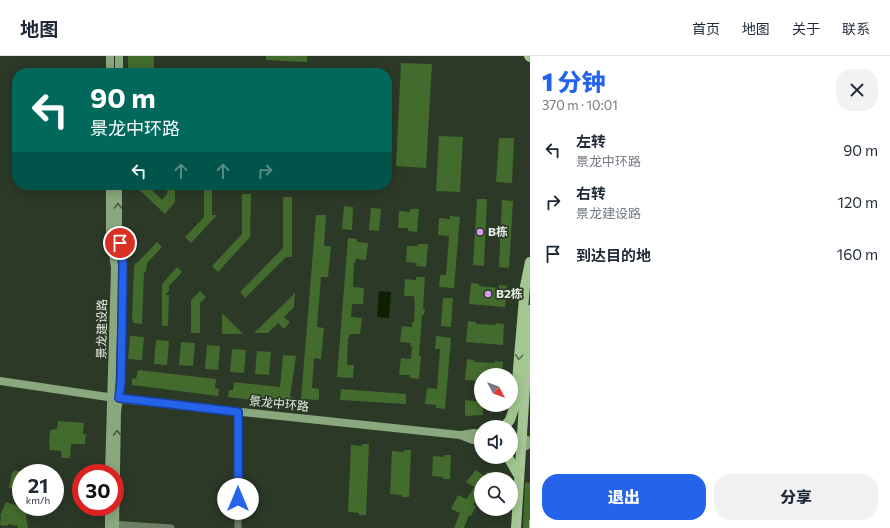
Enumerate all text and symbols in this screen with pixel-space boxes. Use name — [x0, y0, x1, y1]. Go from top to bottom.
text: 地图 — [20, 17, 58, 40]
text: 首页 — [692, 20, 720, 37]
text: 地图 — [742, 20, 770, 37]
text: 关于 — [792, 20, 820, 37]
text: 联系 — [842, 20, 870, 37]
text: 1 分钟 — [542, 67, 606, 96]
button: close — [836, 69, 878, 111]
text: 90 m — [90, 80, 156, 114]
icon: left — [24, 84, 76, 136]
text: 370 m · 10:01 — [542, 97, 618, 113]
text: 景龙中环路 — [90, 117, 180, 139]
text: 左转 — [576, 132, 606, 150]
icon: left — [542, 139, 564, 161]
text: 90 m — [843, 141, 878, 159]
text: 景龙中环路 — [576, 153, 641, 169]
icon: left — [128, 160, 150, 182]
icon: ahead — [170, 160, 192, 182]
icon: ahead — [212, 160, 234, 182]
icon: right — [254, 160, 276, 182]
text: 右转 — [576, 184, 606, 202]
icon: right — [542, 191, 564, 213]
text: 120 m — [838, 193, 878, 211]
one-way arrow — [114, 203, 122, 209]
text: 景龙建设路 — [576, 205, 641, 221]
place label: B栋 — [488, 224, 508, 238]
pin — [103, 226, 137, 260]
marker: B栋 — [475, 227, 485, 237]
icon: arrive — [109, 232, 131, 254]
icon: arrive — [542, 243, 564, 265]
text: 160 m — [837, 245, 878, 263]
text: 到达目的地 — [576, 246, 651, 264]
place label: B2栋 — [496, 286, 523, 300]
marker: B2栋 — [483, 289, 493, 299]
street label: 景龙建设路 — [93, 299, 109, 359]
one-way arrow — [514, 354, 523, 360]
north arrow — [474, 368, 518, 412]
map controls — [474, 368, 518, 516]
street label: 景龙中环路 — [249, 393, 310, 413]
button: sound — [474, 420, 518, 464]
one-way arrow — [113, 430, 121, 436]
speed limit sign: 30 — [72, 464, 124, 516]
button: search — [474, 472, 518, 516]
text: 21 — [28, 473, 48, 497]
button: 退出 — [542, 474, 706, 520]
button: 分享 — [714, 474, 878, 520]
position arrow — [217, 478, 259, 520]
text: km/h — [26, 494, 50, 506]

